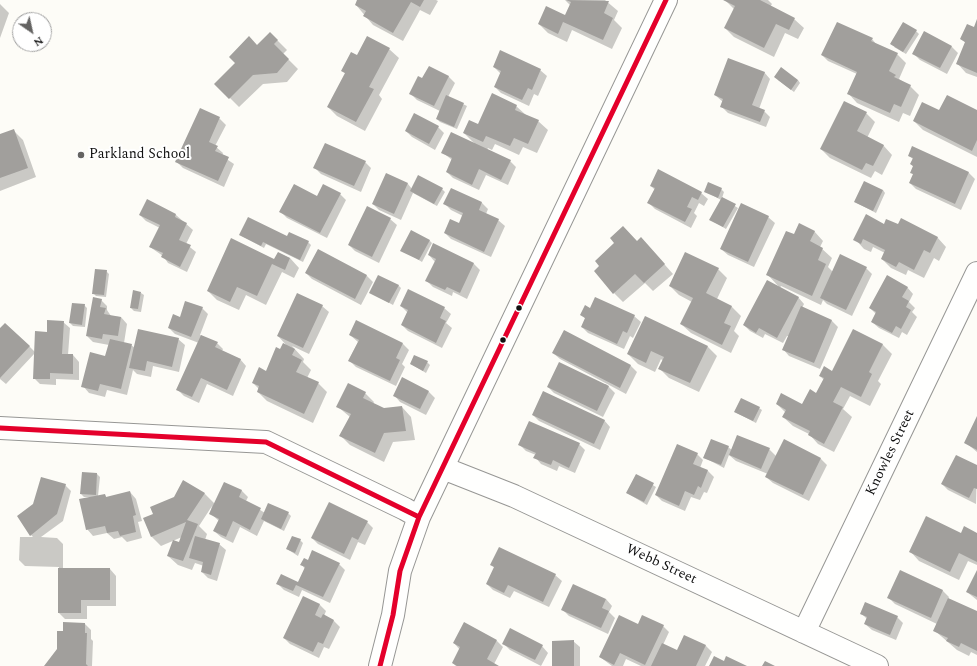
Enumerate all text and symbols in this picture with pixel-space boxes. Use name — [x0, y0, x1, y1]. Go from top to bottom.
north arrow — [12, 12, 52, 52]
text: N — [30, 32, 47, 51]
place label: Parkland School — [89, 147, 190, 163]
marker: Parkland School — [76, 150, 86, 160]
unlabelled marker — [514, 303, 524, 313]
unlabelled marker — [498, 335, 508, 345]
street label: Knowles Street — [863, 407, 919, 499]
street label: Webb Street — [623, 541, 699, 589]

